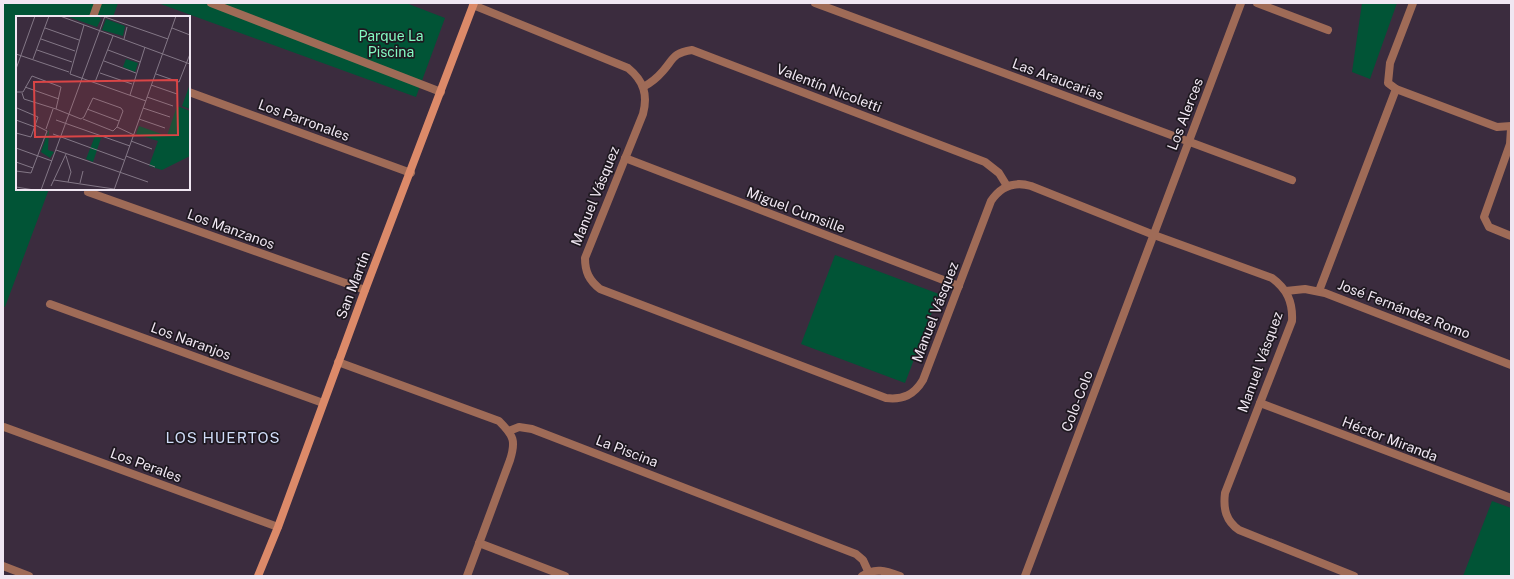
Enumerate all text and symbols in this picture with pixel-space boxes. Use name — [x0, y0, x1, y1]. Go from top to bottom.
inset map — [16, 16, 190, 190]
park label: Parque La Piscina — [358, 28, 424, 60]
street label: Las Araucarias — [1010, 55, 1106, 103]
street label: Valentín Nicoletti — [774, 61, 884, 115]
street label: Los Alerces — [1164, 76, 1206, 152]
street label: Los Parronales — [256, 96, 352, 144]
street label: Manuel Vásquez — [568, 144, 622, 248]
street label: Miguel Cumsille — [744, 184, 848, 236]
street label: Los Manzanos — [185, 206, 277, 252]
street label: San Martín — [333, 249, 373, 321]
street label: Manuel Vásquez — [909, 259, 962, 364]
street label: José Fernández Romo — [1336, 276, 1472, 342]
street label: Manuel Vásquez — [1234, 309, 1286, 415]
street label: Los Naranjos — [149, 319, 233, 363]
street label: Colo-Colo — [1058, 368, 1096, 434]
street label: Héctor Miranda — [1340, 413, 1440, 465]
district label: LOS HUERTOS — [165, 429, 281, 446]
street label: La Piscina — [594, 432, 660, 470]
street label: Los Perales — [108, 445, 184, 485]

